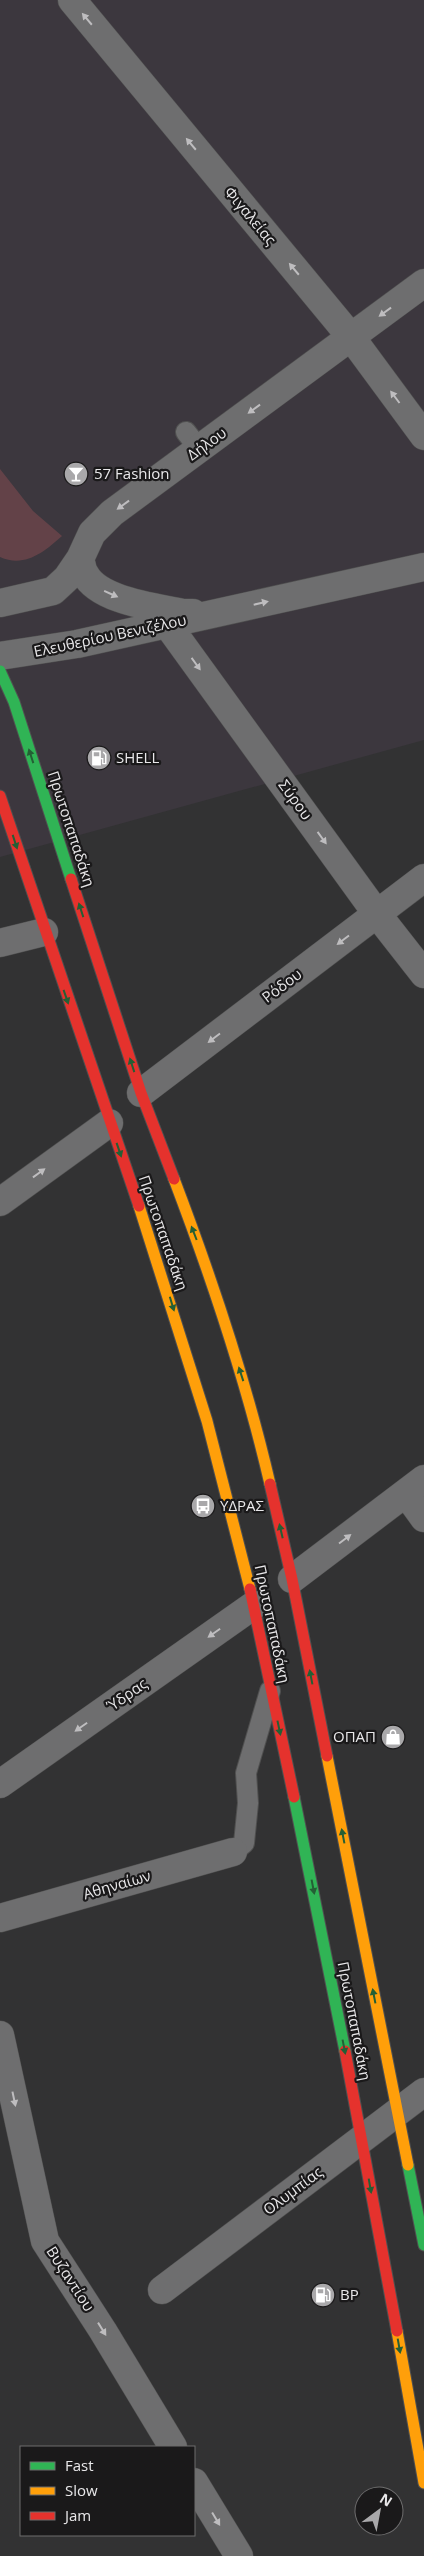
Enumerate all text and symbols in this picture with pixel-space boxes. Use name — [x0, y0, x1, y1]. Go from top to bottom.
one-way arrow — [82, 12, 93, 25]
one-way arrow — [185, 138, 196, 151]
street label: Φιγαλείας — [220, 182, 281, 249]
one-way arrow — [289, 263, 300, 276]
one-way arrow — [378, 307, 392, 317]
one-way arrow — [390, 390, 400, 404]
one-way arrow — [248, 403, 261, 414]
street label: Δήλου — [183, 422, 230, 464]
bar icon: 57 Fashion — [63, 461, 89, 487]
place label: 57 Fashion — [94, 463, 169, 483]
one-way arrow — [116, 500, 130, 510]
one-way arrow — [104, 591, 118, 599]
one-way arrow — [254, 599, 269, 607]
street label: Ελευθερίου Βενιζέλου — [32, 609, 188, 661]
one-way arrow — [191, 657, 201, 670]
fuel station icon: SHELL — [86, 745, 112, 771]
place label: SHELL — [116, 747, 159, 767]
one-way arrow — [27, 748, 34, 763]
street label: Πρωτοπαπαδάκη — [44, 768, 100, 889]
street label: Σύρου — [275, 775, 317, 823]
one-way arrow — [317, 831, 327, 845]
one-way arrow — [12, 835, 19, 850]
one-way arrow — [77, 902, 85, 917]
one-way arrow — [337, 934, 350, 945]
street label: Ρόδου — [257, 964, 305, 1007]
one-way arrow — [63, 989, 70, 1004]
one-way arrow — [207, 1033, 221, 1043]
one-way arrow — [127, 1057, 135, 1072]
one-way arrow — [115, 1143, 123, 1158]
one-way arrow — [32, 1168, 45, 1179]
street label: Πρωτοπαπαδάκη — [135, 1172, 193, 1293]
one-way arrow — [190, 1226, 197, 1241]
one-way arrow — [168, 1296, 176, 1311]
one-way arrow — [237, 1366, 245, 1381]
bus stop icon: ΥΔΡΑΣ — [190, 1493, 216, 1519]
place label: ΥΔΡΑΣ — [220, 1495, 265, 1515]
one-way arrow — [277, 1524, 285, 1539]
one-way arrow — [338, 1534, 351, 1544]
street label: Πρωτοπαπαδάκη — [251, 1563, 295, 1685]
one-way arrow — [207, 1628, 221, 1638]
one-way arrow — [307, 1669, 315, 1684]
street label: Ύδρας — [101, 1673, 151, 1716]
one-way arrow — [275, 1721, 283, 1736]
one-way arrow — [74, 1722, 88, 1732]
shop icon: ΟΠΑΠ — [380, 1724, 406, 1750]
place label: ΟΠΑΠ — [333, 1726, 376, 1746]
one-way arrow — [338, 1828, 346, 1844]
street label: Αθηναίων — [80, 1865, 153, 1903]
one-way arrow — [309, 1880, 317, 1895]
street label: Πρωτοπαπαδάκη — [334, 1960, 376, 2082]
one-way arrow — [370, 1988, 378, 2003]
one-way arrow — [340, 2039, 348, 2054]
one-way arrow — [10, 2092, 18, 2107]
street label: Ολυμπίας — [259, 2161, 326, 2219]
one-way arrow — [367, 2179, 375, 2195]
street label: Βυζαντίου — [42, 2242, 99, 2315]
fuel station icon: BP — [310, 2282, 336, 2308]
place label: BP — [340, 2284, 359, 2304]
one-way arrow — [97, 2323, 107, 2336]
one-way arrow — [396, 2339, 404, 2355]
legend — [20, 2446, 195, 2536]
text: Fast — [65, 2455, 94, 2475]
text: Slow — [65, 2480, 98, 2500]
north arrow — [354, 2486, 404, 2536]
text: N — [376, 2488, 396, 2511]
text: Jam — [63, 2505, 91, 2525]
one-way arrow — [212, 2512, 221, 2525]

